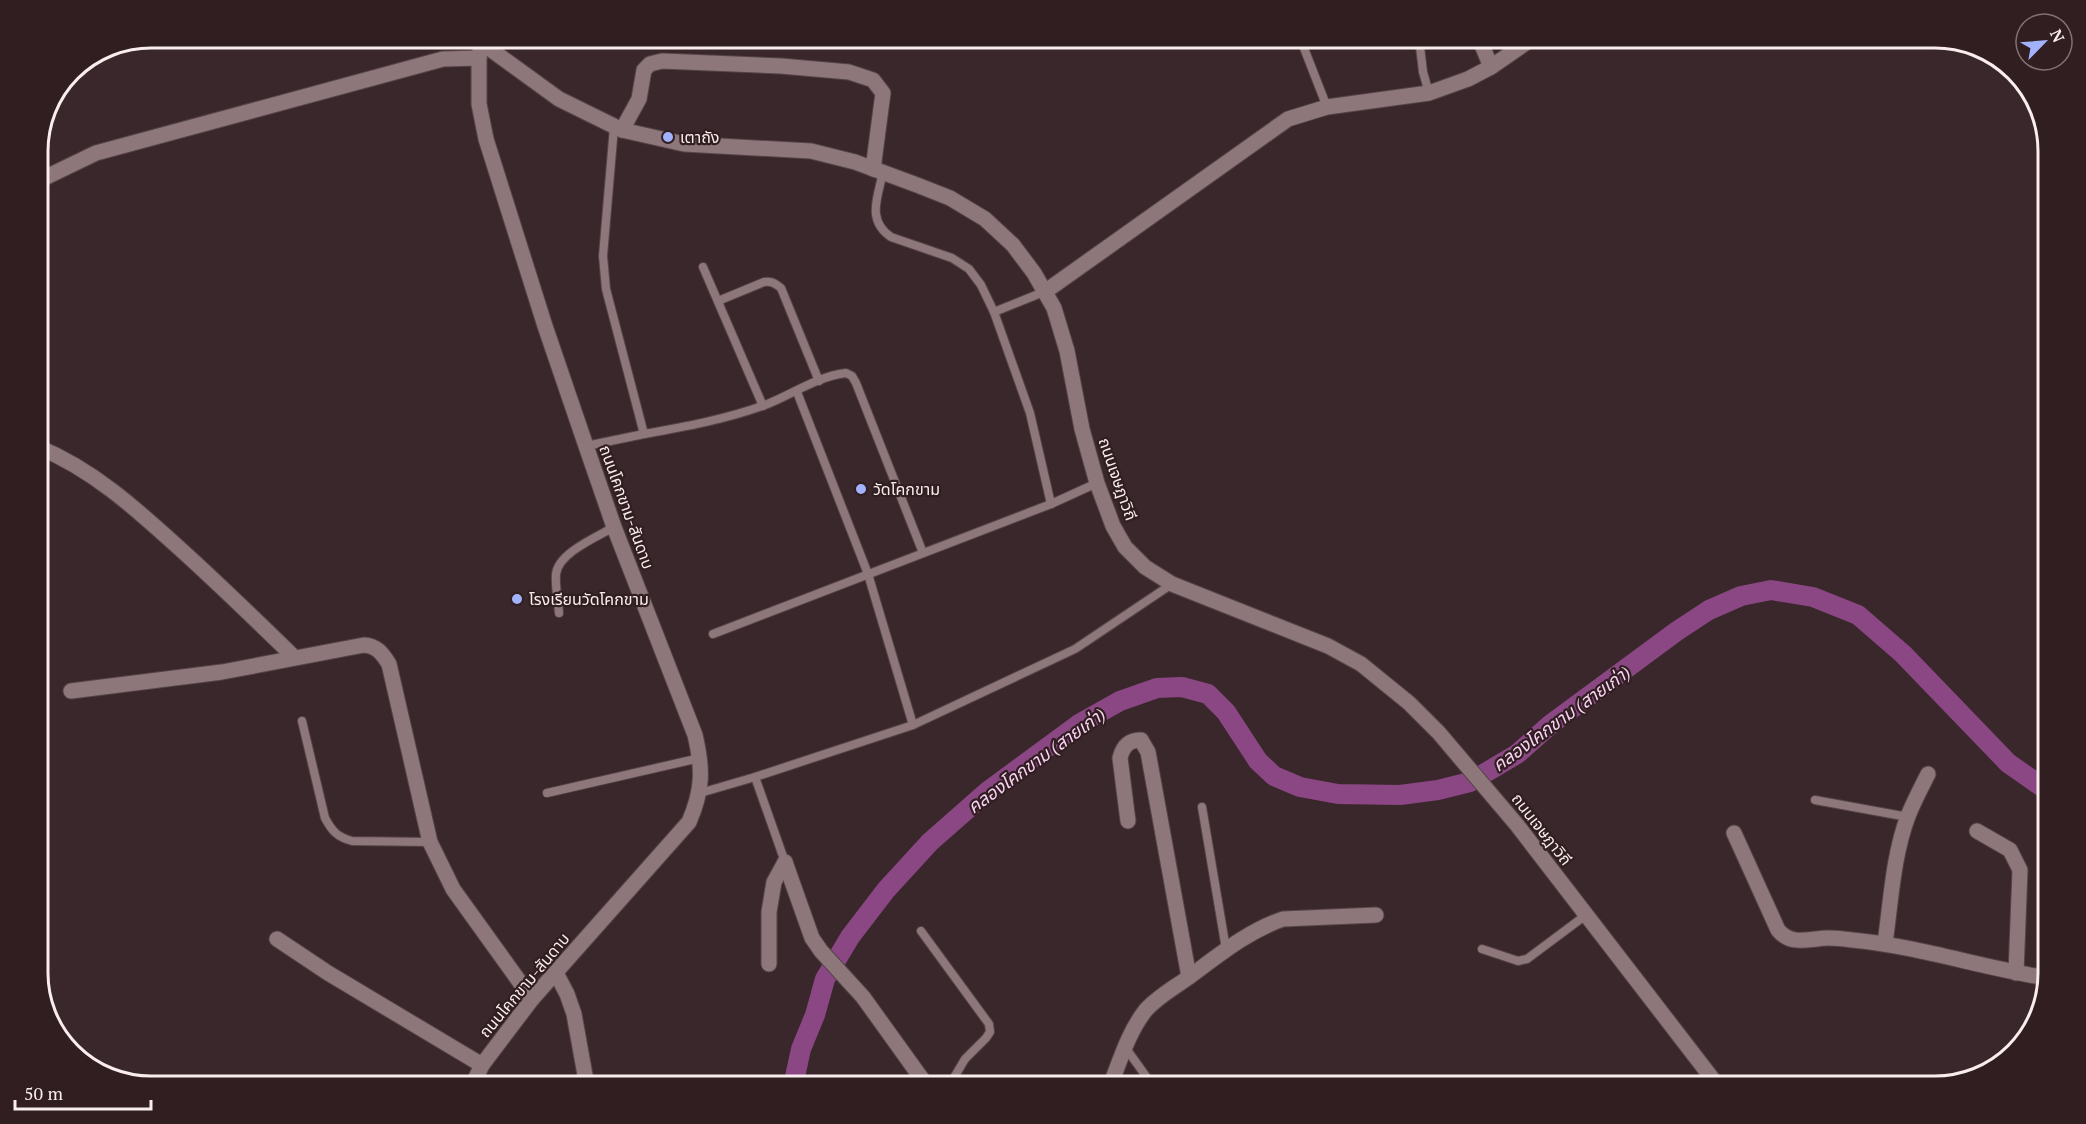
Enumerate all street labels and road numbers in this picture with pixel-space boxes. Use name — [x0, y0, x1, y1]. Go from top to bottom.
street label: ถนนเจษฎาวิถี — [1094, 435, 1142, 523]
street label: ถนนโคกขาม-สันดาบ — [594, 442, 660, 572]
street label: ถนนเจษฎาวิถี — [1507, 788, 1577, 870]
street label: ถนนโคกขาม-สันดาบ — [474, 928, 574, 1042]

